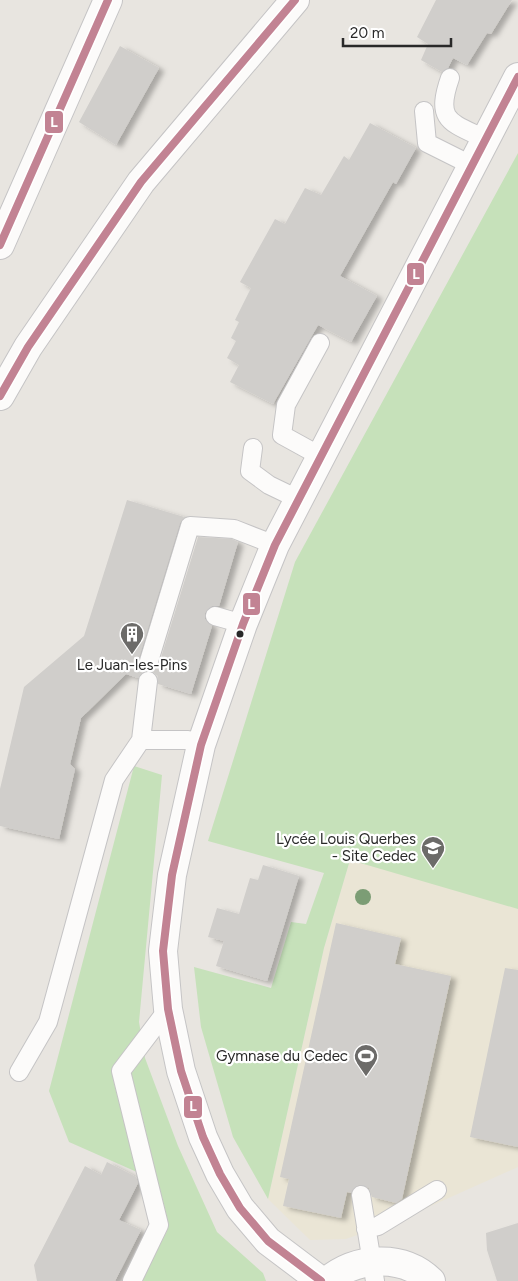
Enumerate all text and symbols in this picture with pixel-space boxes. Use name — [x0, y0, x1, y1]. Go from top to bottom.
scale bar — [343, 15, 450, 47]
text: 20 m — [350, 24, 384, 42]
line badge: L — [44, 110, 64, 134]
text: L — [50, 114, 58, 131]
line badge: L — [406, 262, 425, 286]
text: L — [412, 266, 420, 283]
line badge: L — [242, 592, 261, 616]
text: L — [247, 596, 255, 613]
building icon: Le Juan-les-Pins — [119, 621, 145, 655]
unlabelled marker — [235, 629, 245, 639]
place label: Le Juan-les-Pins — [77, 656, 187, 674]
place label: Lycée Louis Querbes - Site Cedec — [276, 830, 416, 865]
school or university icon: Lycée Louis Querbes - Site Cedec — [420, 835, 446, 869]
sports icon: Gymnase du Cedec — [353, 1043, 379, 1077]
place label: Gymnase du Cedec — [216, 1047, 348, 1065]
line badge: L — [183, 1095, 203, 1119]
text: L — [189, 1098, 197, 1115]

